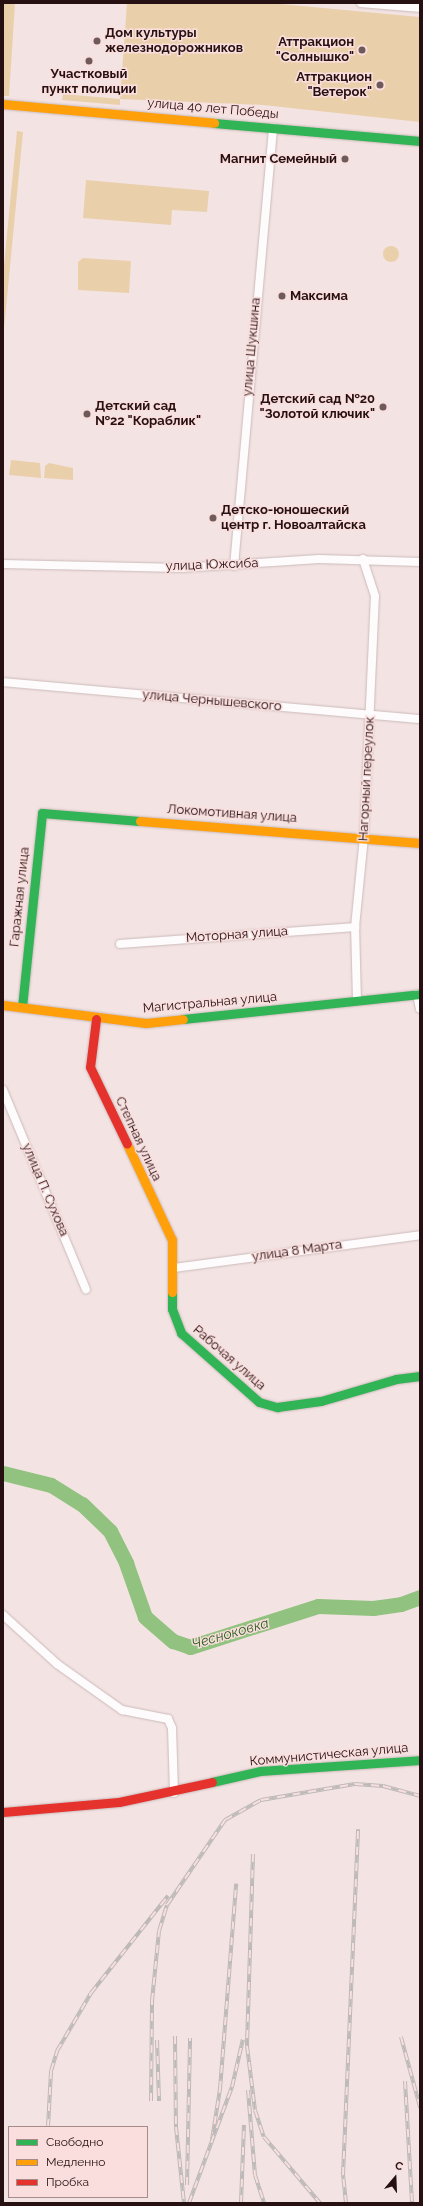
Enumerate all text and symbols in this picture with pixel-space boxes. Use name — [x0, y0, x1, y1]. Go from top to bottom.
place label: Дом культуры железнодорожников — [105, 26, 243, 57]
place label: Аттракцион "Солнышко" — [276, 35, 354, 66]
marker: Дом культуры железнодорожников — [92, 36, 102, 46]
marker: Аттракцион "Солнышко" — [357, 45, 367, 55]
marker: Участковый пункт полиции — [84, 56, 94, 66]
place label: Участковый пункт полиции — [42, 67, 136, 98]
place label: Аттракцион "Ветерок" — [296, 70, 372, 101]
marker: Аттракцион "Ветерок" — [375, 80, 385, 90]
street label: улица 40 лет Победы — [147, 95, 279, 123]
place label: Магнит Семейный — [220, 151, 337, 167]
marker: Магнит Семейный — [340, 154, 350, 164]
place label: Максима — [290, 288, 348, 304]
marker: Максима — [277, 291, 287, 301]
street label: улица Шукшина — [240, 297, 264, 397]
place label: Детский сад №20 "Золотой ключик" — [260, 392, 375, 423]
place label: Детский сад №22 "Кораблик" — [95, 399, 201, 430]
marker: Детский сад №20 "Золотой ключик" — [378, 402, 388, 412]
marker: Детский сад №22 "Кораблик" — [82, 409, 92, 419]
place label: Детско-юношеский центр г. Новоалтайска — [221, 503, 366, 534]
marker: Детско-юношеский центр г. Новоалтайска — [208, 513, 218, 523]
street label: улица Южсиба — [165, 556, 259, 574]
street label: улица Чернышевского — [142, 687, 282, 715]
street label: Нагорный переулок — [356, 716, 378, 842]
street label: Локомотивная улица — [166, 802, 298, 826]
street label: Гаражная улица — [7, 846, 33, 948]
street label: Моторная улица — [185, 924, 289, 946]
street label: Магистральная улица — [142, 989, 278, 1017]
street label: Степная улица — [112, 1094, 164, 1184]
street label: улица П. Сухова — [18, 1141, 72, 1239]
street label: улица 8 Марта — [251, 1237, 343, 1265]
street label: Рабочая улица — [189, 1322, 269, 1394]
water label: Чесноковка — [190, 1614, 270, 1652]
street label: Коммунистическая улица — [249, 1740, 409, 1770]
legend — [8, 2126, 148, 2198]
text: Свободно — [46, 2135, 103, 2149]
text: Медленно — [46, 2155, 105, 2169]
north arrow — [375, 2158, 415, 2198]
text: С — [393, 2159, 405, 2174]
text: Пробка — [46, 2175, 89, 2189]

